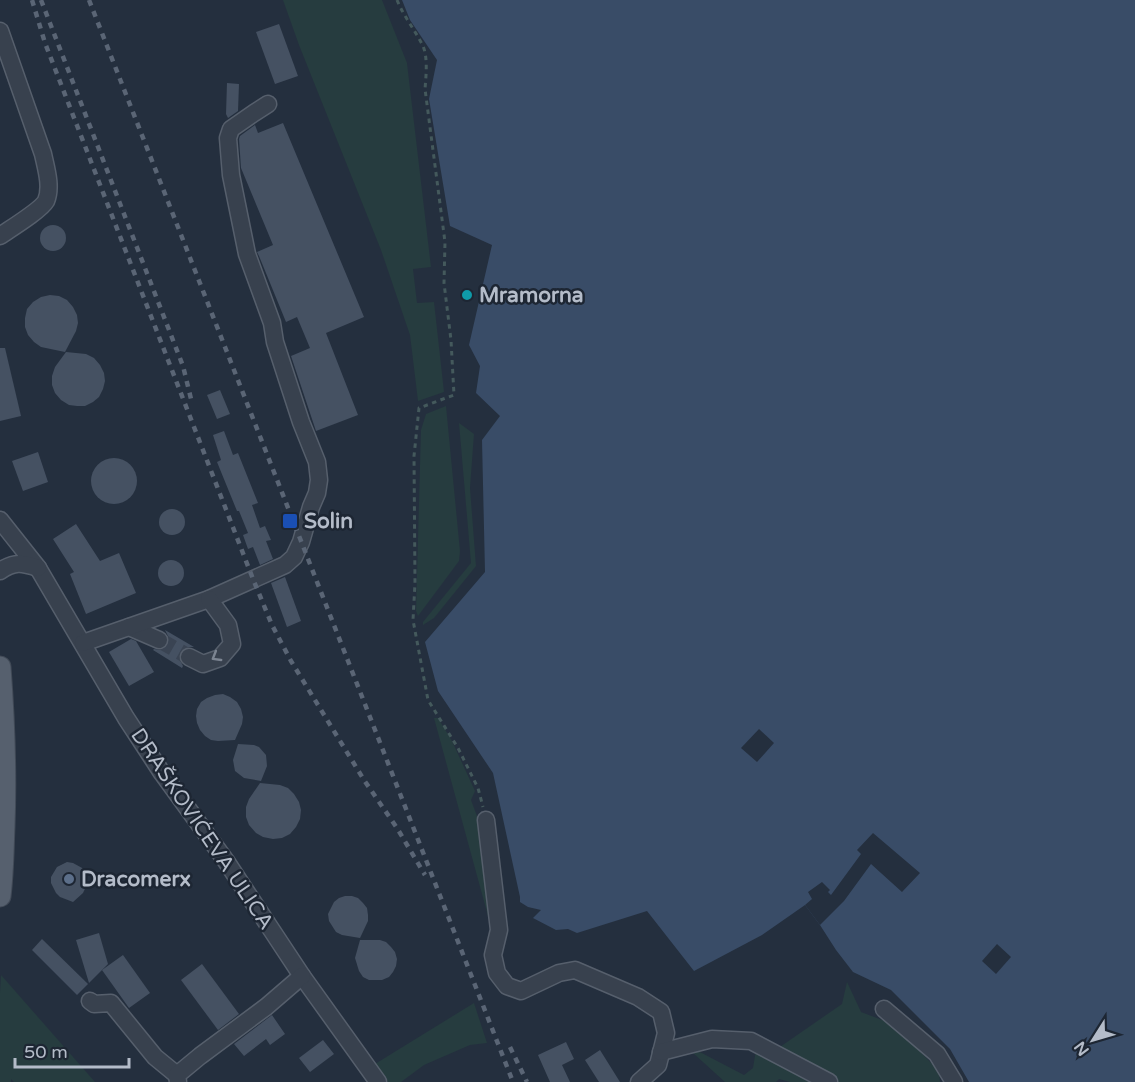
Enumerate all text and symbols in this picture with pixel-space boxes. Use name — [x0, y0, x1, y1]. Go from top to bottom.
place label: Mramorna — [479, 283, 584, 308]
marker: Mramorna — [460, 288, 474, 302]
place label: Solin — [304, 509, 353, 534]
marker: Solin — [281, 512, 299, 530]
one-way arrow — [212, 650, 222, 661]
street label: DRAŠKOVIĆEVA ULICA — [125, 724, 279, 934]
place label: Dracomerx — [81, 867, 191, 892]
marker: Dracomerx — [62, 872, 76, 886]
north arrow — [1063, 1010, 1123, 1070]
scale bar — [15, 1031, 129, 1069]
text: N — [1070, 1037, 1094, 1060]
text: 50 m — [24, 1041, 68, 1063]

